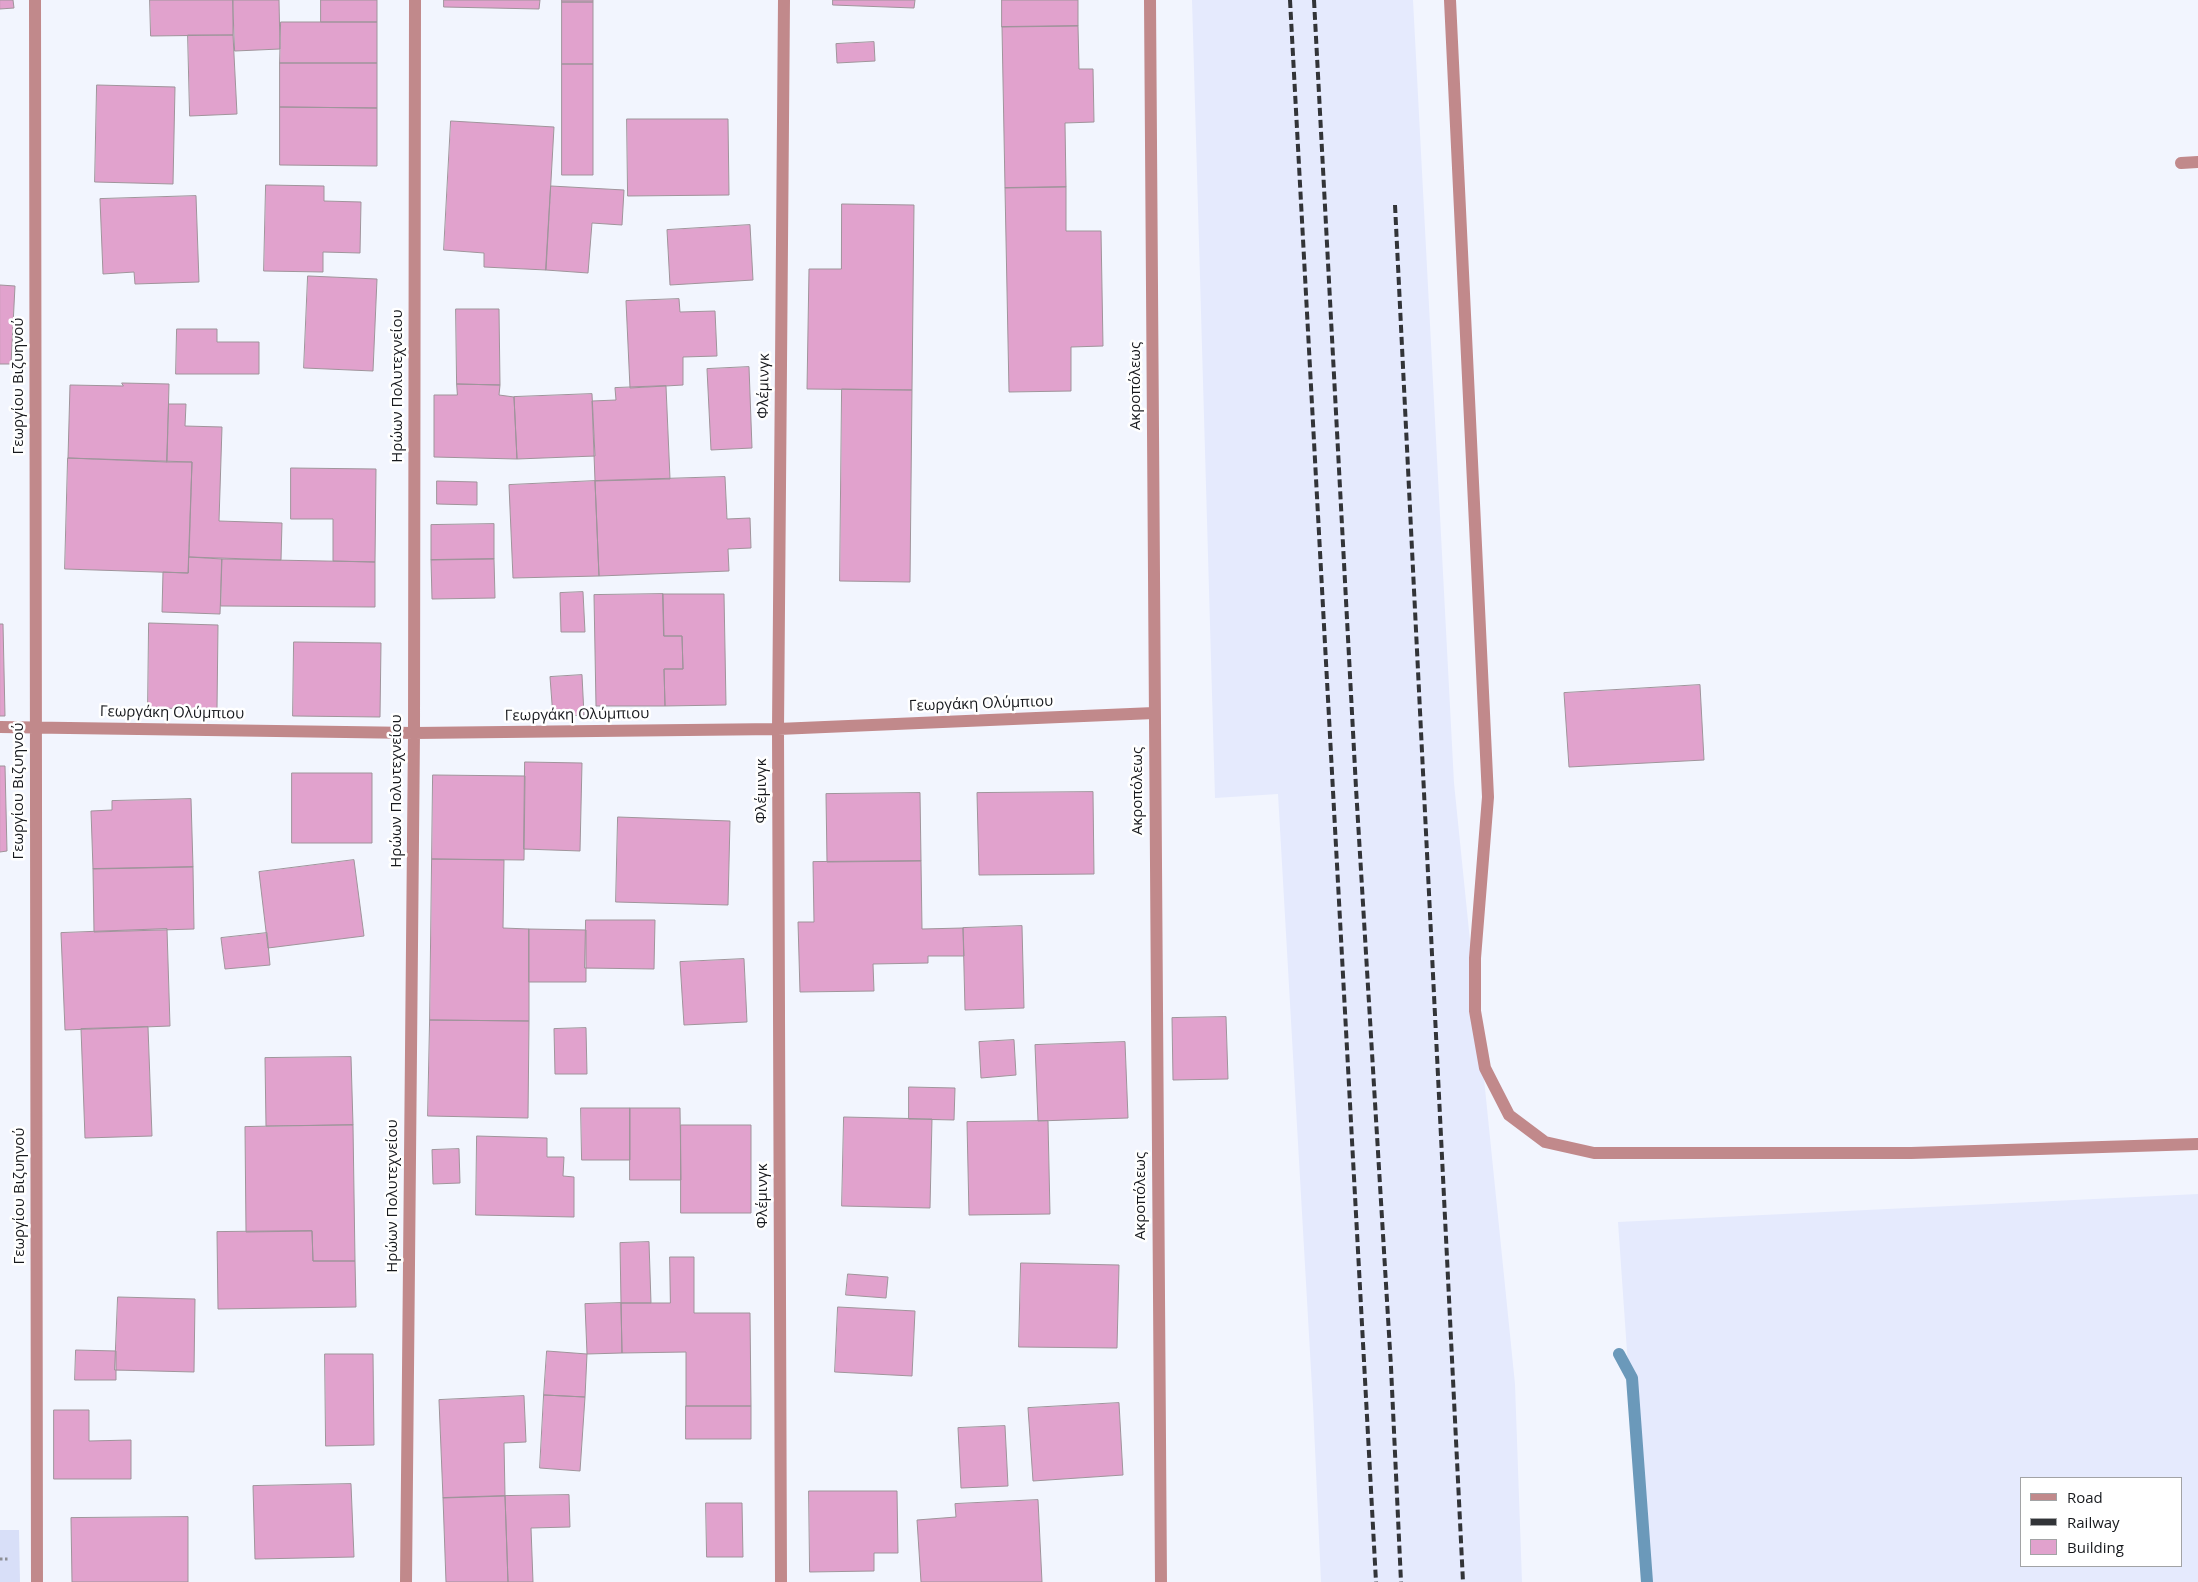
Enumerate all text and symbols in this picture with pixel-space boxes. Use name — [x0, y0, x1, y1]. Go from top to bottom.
street label: Ηρώων Πολυτεχνείου — [389, 309, 407, 463]
street label: Γεωργίου Βιζυηνού — [10, 317, 28, 455]
street label: Ακροπόλεως — [1127, 342, 1145, 430]
street label: Φλέμινγκ — [754, 353, 774, 419]
street label: Γεωργάκη Ολύμπιου — [908, 692, 1054, 716]
street label: Γεωργάκη Ολύμπιου — [100, 703, 244, 723]
street label: Γεωργάκη Ολύμπιου — [505, 705, 649, 725]
street label: Ηρώων Πολυτεχνείου — [388, 714, 406, 868]
street label: Γεωργίου Βιζυηνού — [10, 722, 28, 860]
street label: Ακροπόλεως — [1129, 747, 1147, 835]
street label: Φλέμινγκ — [753, 758, 771, 824]
street label: Ηρώων Πολυτεχνείου — [384, 1119, 402, 1273]
street label: Γεωργίου Βιζυηνού — [11, 1127, 29, 1265]
street label: Ακροπόλεως — [1132, 1152, 1150, 1240]
street label: Φλέμινγκ — [754, 1163, 772, 1229]
legend — [2020, 1477, 2183, 1567]
text: Road — [2067, 1487, 2103, 1507]
text: Railway — [2067, 1512, 2120, 1532]
text: Building — [2067, 1537, 2124, 1557]

